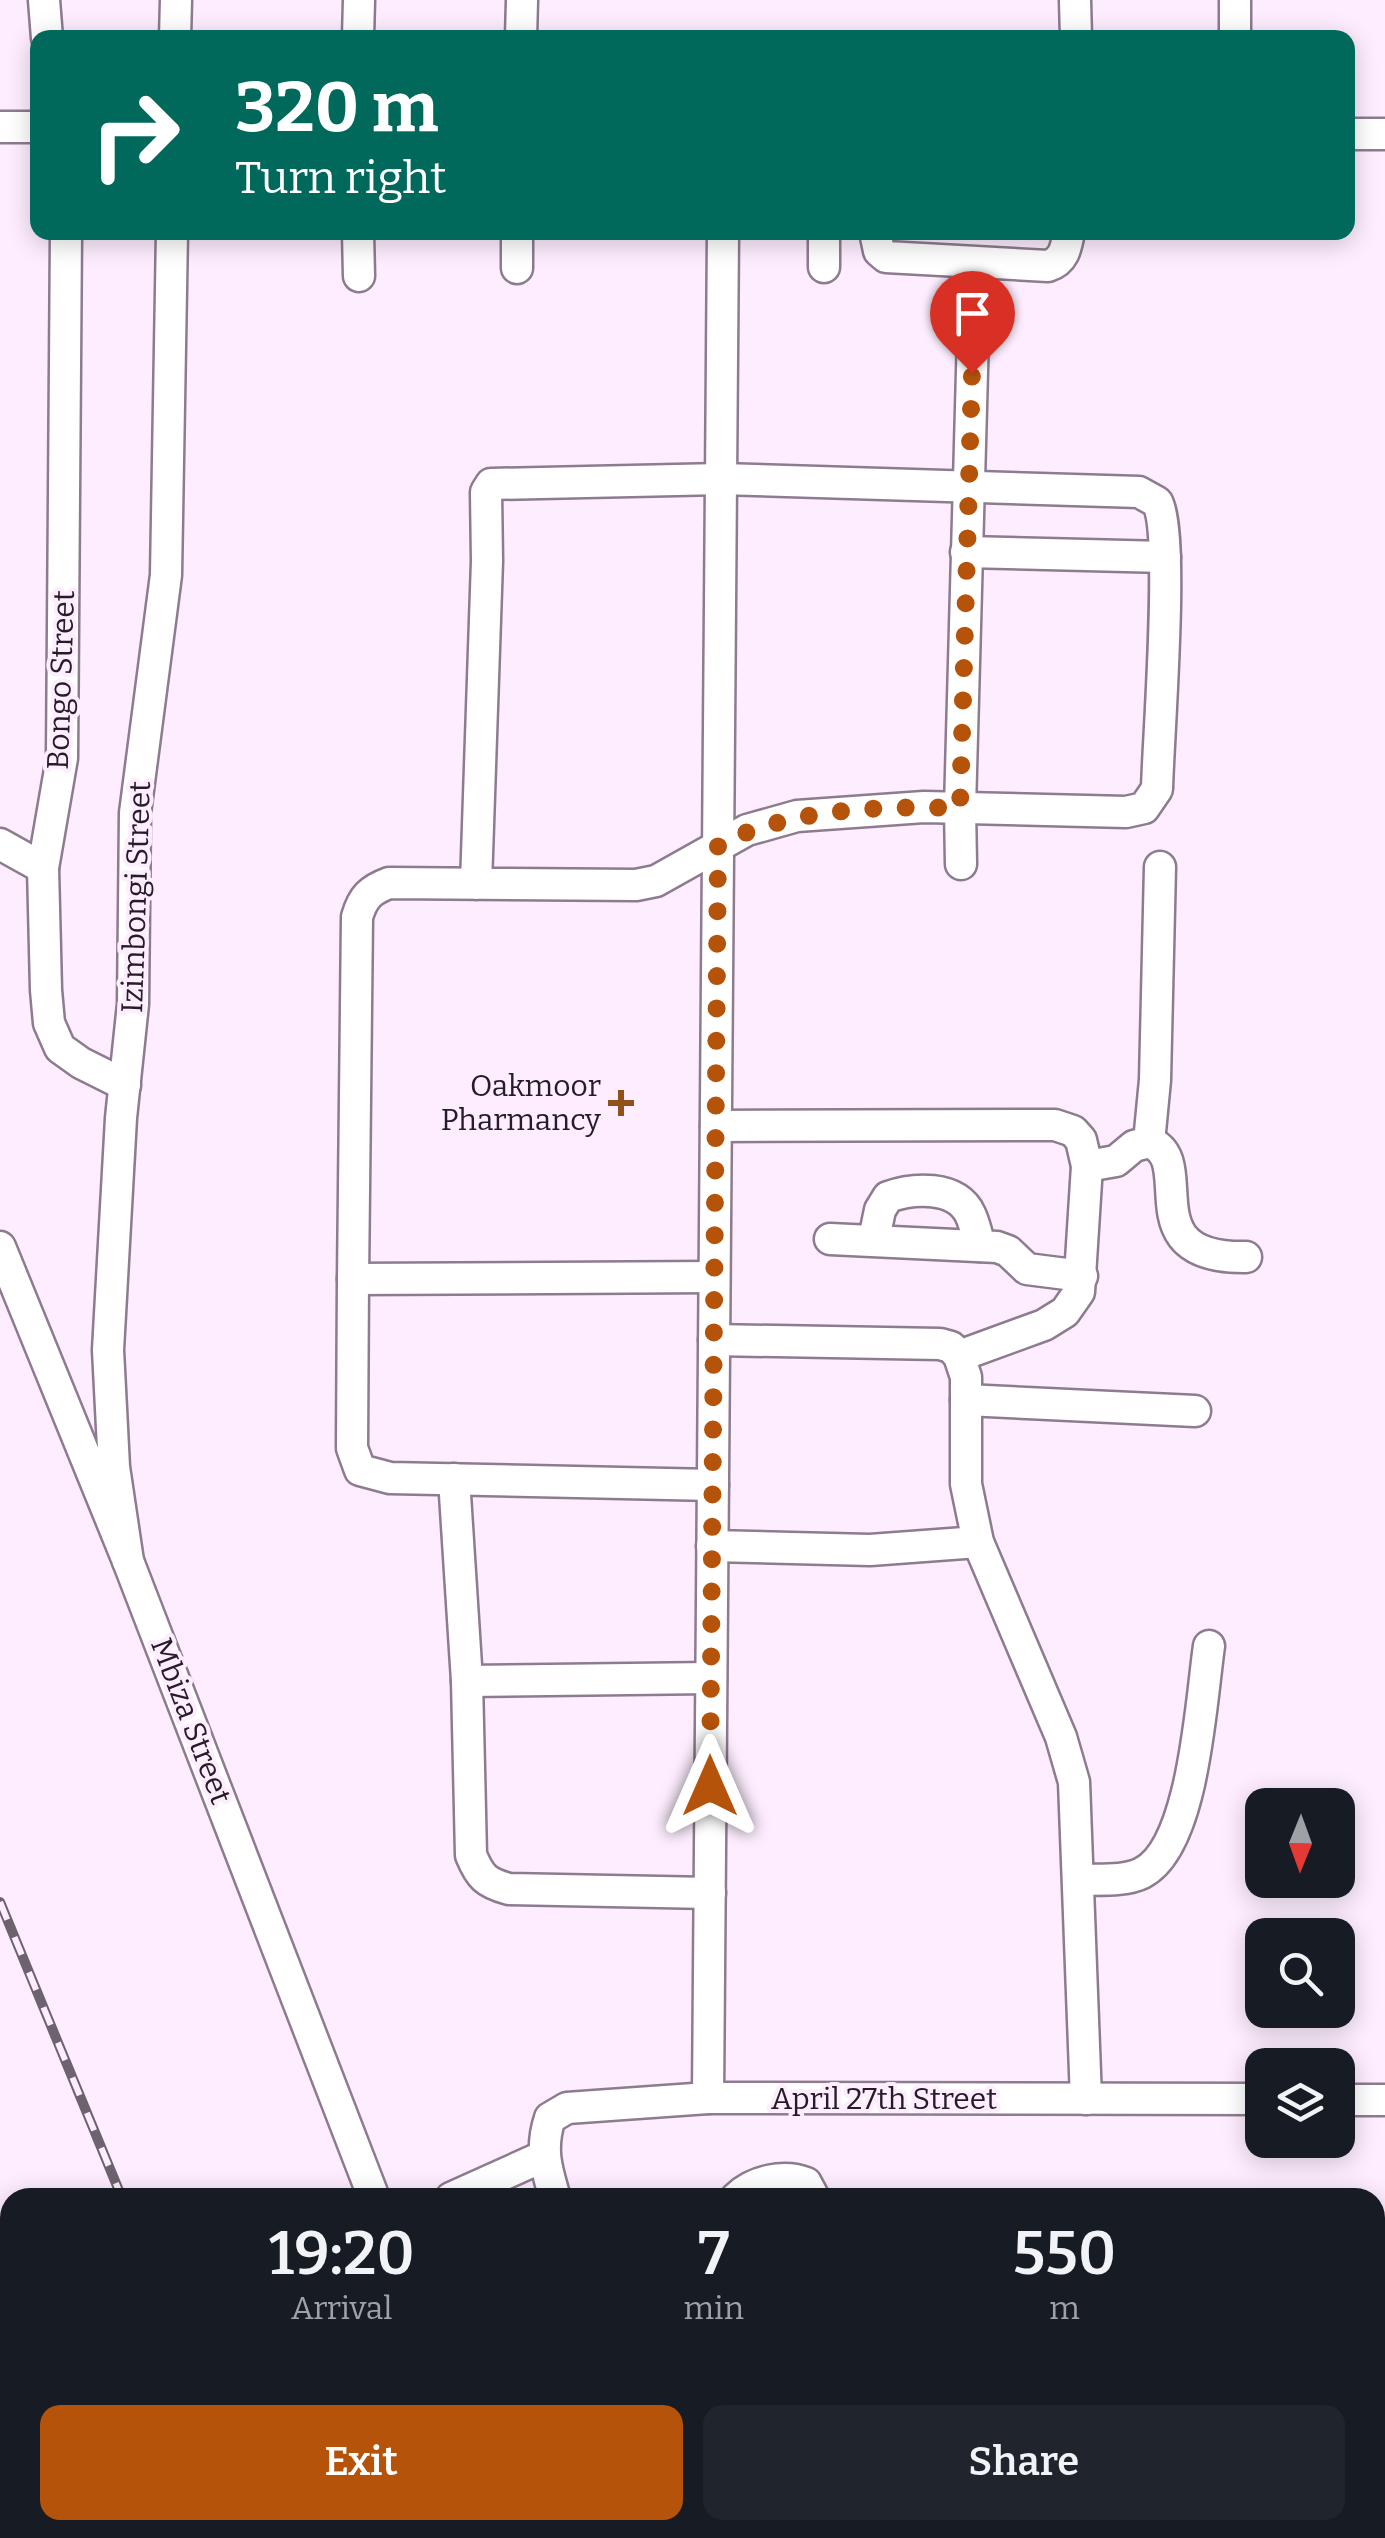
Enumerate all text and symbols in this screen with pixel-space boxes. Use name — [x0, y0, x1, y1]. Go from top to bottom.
text: 320 m — [235, 66, 439, 150]
icon: right — [70, 70, 200, 200]
text: Turn right — [235, 151, 447, 205]
pin — [930, 271, 1015, 374]
icon: arrive — [945, 286, 1000, 341]
street label: Bongo Street — [40, 590, 82, 770]
street label: Izimbongi Street — [114, 780, 158, 1014]
place label: Oakmoor Pharmancy — [441, 1068, 601, 1138]
marker: Oakmoor Pharmancy — [610, 1092, 632, 1114]
street label: Mbiza Street — [143, 1633, 239, 1809]
position arrow — [658, 1734, 762, 1838]
north arrow — [1245, 1788, 1355, 1898]
map controls — [1245, 1788, 1355, 2158]
button: search — [1245, 1918, 1355, 2028]
button: layers — [1245, 2048, 1355, 2158]
street label: April 27th Street — [771, 2081, 997, 2117]
text: 19:20 — [269, 2218, 415, 2290]
text: 7 — [698, 2218, 730, 2290]
text: 550 — [1013, 2218, 1116, 2290]
text: Arrival — [291, 2289, 392, 2327]
text: min — [684, 2289, 744, 2327]
text: m — [1049, 2289, 1080, 2327]
button: Exit — [40, 2405, 683, 2520]
button: Share — [703, 2405, 1345, 2520]

